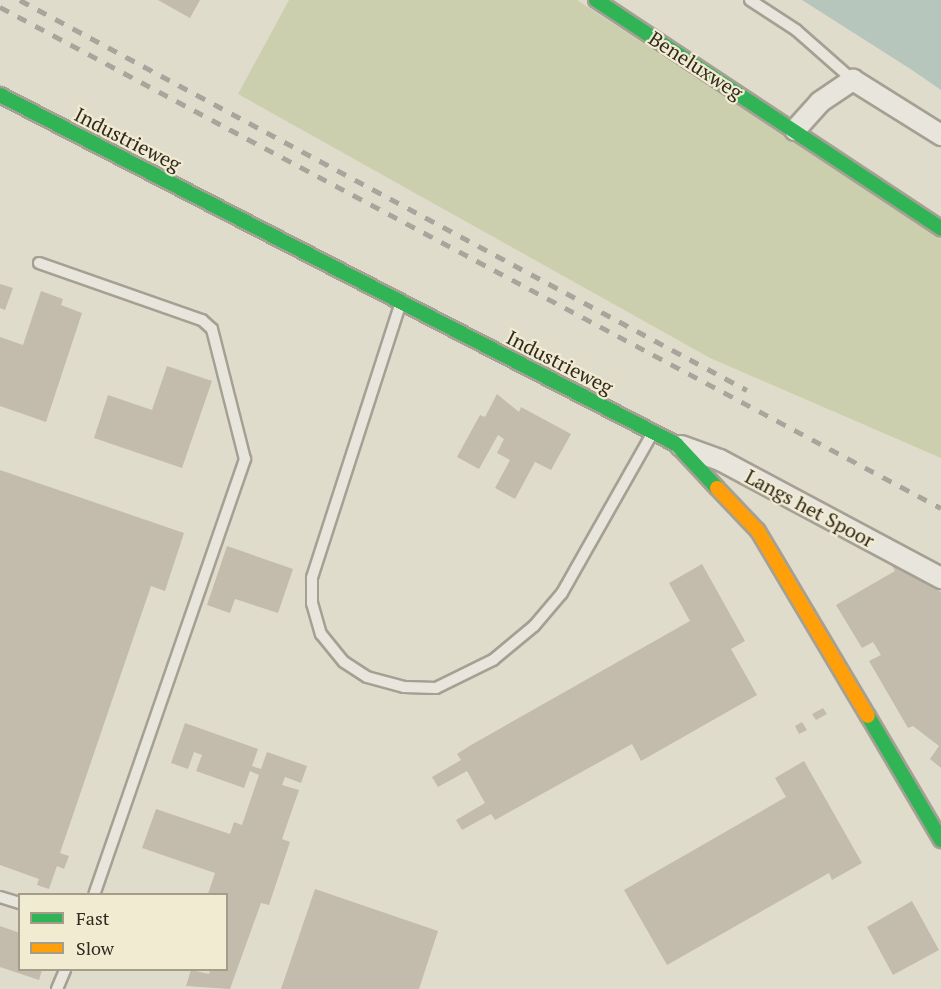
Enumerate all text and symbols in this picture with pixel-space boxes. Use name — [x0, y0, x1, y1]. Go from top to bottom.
street label: Beneluxweg — [645, 26, 747, 104]
street label: Industrieweg — [71, 102, 185, 176]
street label: Industrieweg — [503, 325, 617, 399]
street label: Langs het Spoor — [741, 464, 879, 552]
legend — [18, 893, 228, 971]
text: Fast — [76, 906, 109, 930]
text: Slow — [76, 936, 114, 960]

